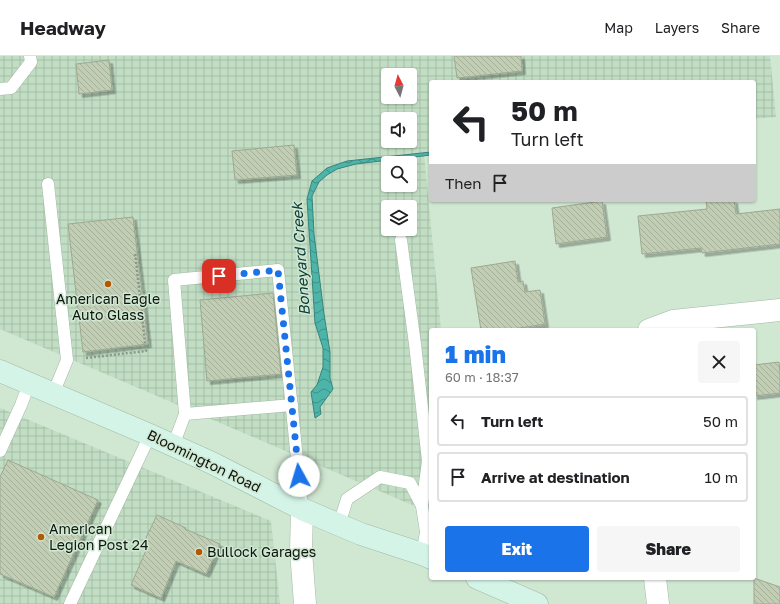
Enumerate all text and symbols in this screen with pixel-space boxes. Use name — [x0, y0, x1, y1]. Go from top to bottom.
text: Headway — [20, 16, 106, 39]
text: Map — [604, 19, 633, 36]
text: Layers — [655, 19, 699, 36]
text: Share — [721, 19, 760, 36]
north arrow — [381, 68, 417, 104]
map controls — [381, 68, 417, 236]
text: 50 m — [511, 94, 578, 127]
icon: left — [445, 96, 497, 148]
button: sound — [381, 112, 417, 148]
text: Turn left — [511, 128, 584, 150]
button: search — [381, 156, 417, 192]
icon: arrive — [489, 172, 511, 194]
text: Then — [445, 174, 481, 192]
water label: Boneyard Creek — [287, 200, 314, 316]
button: layers — [381, 200, 417, 236]
pin — [202, 259, 236, 293]
icon: arrive — [208, 265, 230, 287]
marker: American Eagle Auto Glass — [103, 279, 113, 289]
place label: American Eagle Auto Glass — [56, 290, 160, 323]
text: 1 min — [445, 339, 506, 368]
button: close — [698, 341, 740, 383]
text: 60 m · 18:37 — [445, 369, 519, 385]
icon: left — [447, 410, 469, 432]
text: Turn left — [481, 412, 543, 430]
text: 50 m — [703, 412, 738, 430]
street label: Bloomington Road — [145, 426, 264, 495]
position arrow — [278, 455, 320, 497]
icon: arrive — [447, 466, 469, 488]
text: Arrive at destination — [481, 468, 630, 486]
text: 10 m — [704, 468, 738, 486]
place label: American Legion Post 24 — [49, 520, 148, 553]
button: Exit — [445, 526, 589, 572]
button: Share — [597, 526, 740, 572]
marker: American Legion Post 24 — [36, 532, 46, 542]
place label: Bullock Garages — [207, 543, 316, 560]
marker: Bullock Garages — [194, 547, 204, 557]

